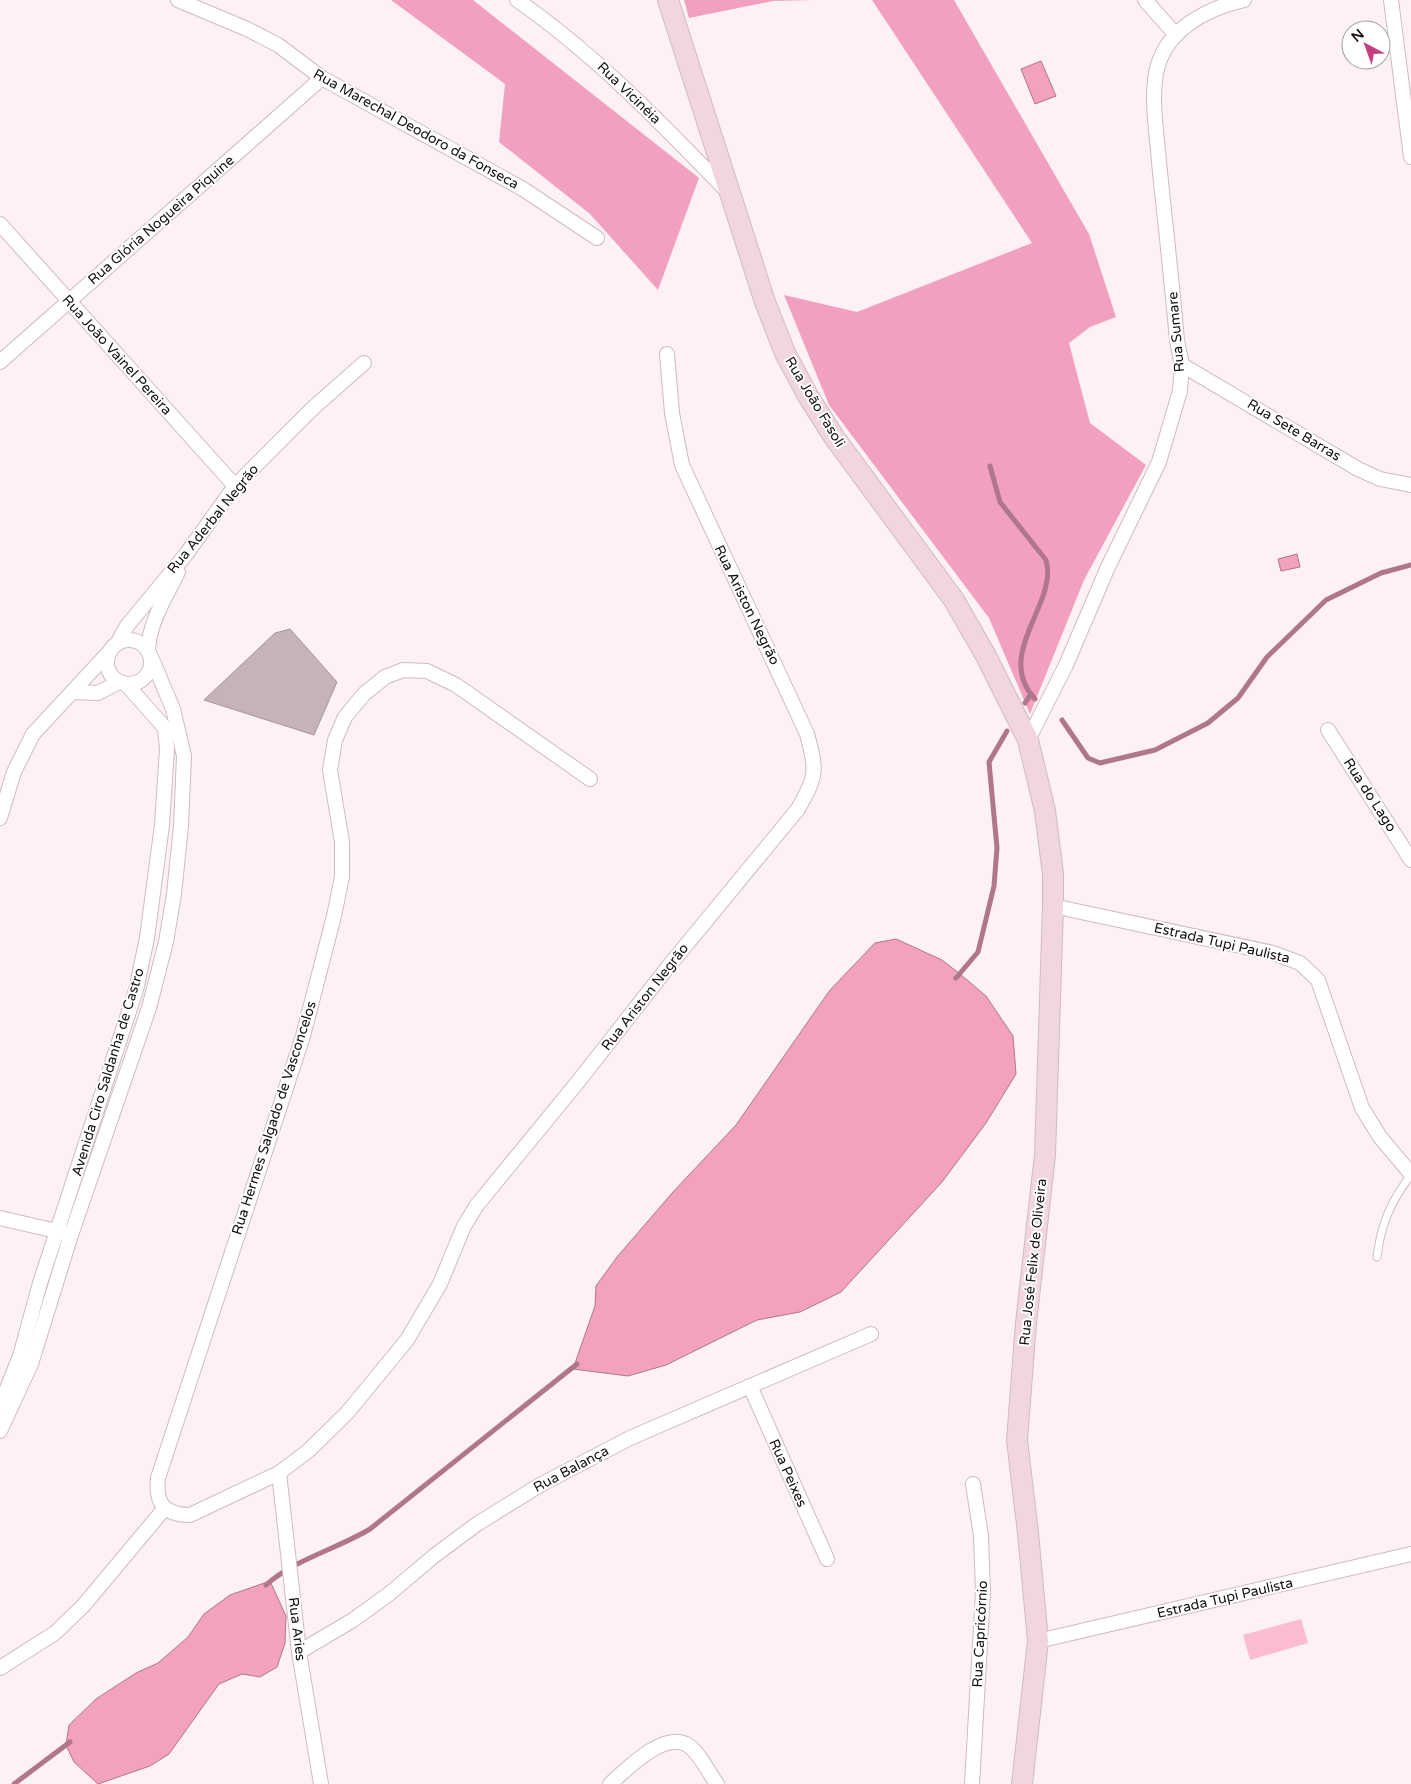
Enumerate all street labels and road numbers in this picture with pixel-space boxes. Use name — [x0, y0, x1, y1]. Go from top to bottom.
street label: Rua Vicinéia — [594, 58, 664, 128]
street label: Rua Marechal Deodoro da Fonseca — [310, 65, 522, 193]
street label: Rua Glória Nogueira Piquine — [84, 152, 238, 288]
street label: Rua João Vainel Pereira — [59, 291, 175, 419]
street label: Rua Sumare — [1164, 291, 1188, 373]
street label: Rua João Fasoli — [781, 354, 849, 450]
street label: Rua Sete Barras — [1244, 395, 1344, 465]
street label: Rua Aderbal Negrão — [164, 461, 262, 577]
street label: Rua Ariston Negrão — [711, 542, 783, 668]
street label: Rua do Lago — [1340, 755, 1400, 835]
street label: Estrada Tupi Paulista — [1152, 919, 1292, 967]
street label: Rua Ariston Negrão — [598, 940, 692, 1054]
street label: Avenida Ciro Saldanha de Castro — [68, 966, 148, 1178]
street label: Rua Hermes Salgado de Vasconcelos — [228, 999, 320, 1237]
street label: Rua José Felix de Oliveira — [1016, 1178, 1050, 1346]
street label: Rua Peixes — [765, 1436, 811, 1510]
street label: Rua Balança — [530, 1442, 612, 1496]
street label: Estrada Tupi Paulista — [1155, 1574, 1295, 1622]
street label: Rua Capricórnio — [969, 1580, 991, 1688]
street label: Rua Aries — [285, 1596, 309, 1662]

